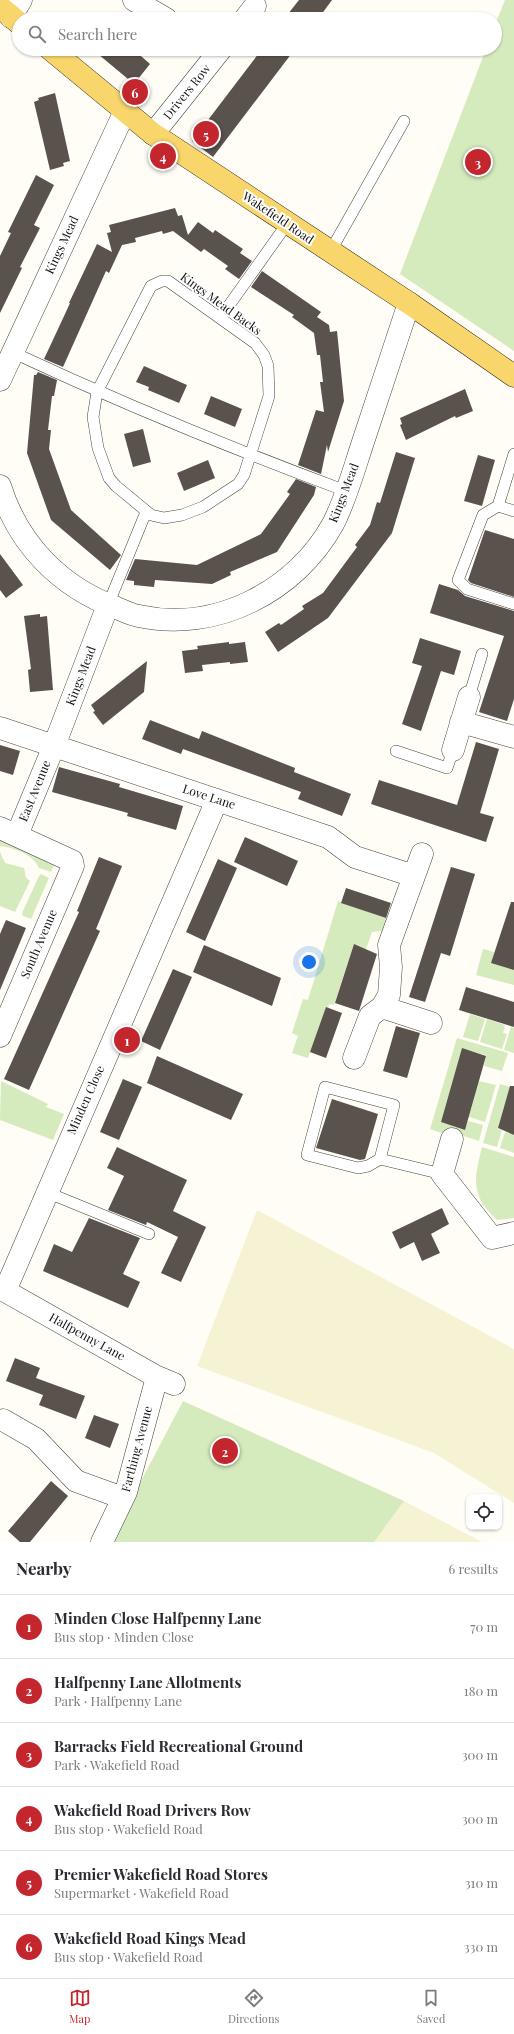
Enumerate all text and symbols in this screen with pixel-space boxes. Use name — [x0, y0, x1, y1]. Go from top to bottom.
search box — [12, 12, 502, 56]
icon: search — [26, 23, 48, 45]
text: Search here — [58, 24, 137, 44]
street label: Drivers Row — [159, 60, 214, 122]
pin: 6 — [122, 77, 148, 107]
pin: 5 — [193, 119, 219, 149]
pin: 4 — [150, 141, 176, 171]
pin: 3 — [465, 147, 491, 177]
street label: Wakefield Road — [239, 187, 317, 247]
street label: Kings Mead — [41, 213, 82, 276]
street label: Kings Mead Backs — [178, 268, 265, 338]
street label: Kings Mead — [324, 461, 362, 525]
street label: Kings Mead — [61, 644, 99, 708]
street label: East Avenue — [15, 758, 54, 824]
street label: Love Lane — [181, 780, 238, 812]
street label: South Avenue — [16, 907, 60, 981]
your location — [299, 952, 319, 972]
pin: 1 — [114, 1025, 140, 1055]
street label: Minden Close — [63, 1063, 107, 1137]
street label: Halfpenny Lane — [47, 1309, 128, 1364]
street label: Farthing Avenue — [117, 1404, 155, 1493]
pin: 2 — [212, 1436, 238, 1466]
map controls — [466, 1494, 502, 1530]
button: locate — [466, 1494, 502, 1530]
text: Nearby — [16, 1557, 71, 1579]
text: 6 results — [448, 1560, 498, 1577]
text: Minden Close Halfpenny Lane — [54, 1608, 261, 1628]
text: 1 — [27, 1618, 31, 1635]
text: 70 m — [470, 1618, 498, 1635]
text: Bus stop · Minden Close — [54, 1628, 194, 1645]
text: Halfpenny Lane Allotments — [54, 1672, 241, 1692]
text: 2 — [26, 1682, 32, 1699]
text: 180 m — [464, 1682, 498, 1699]
text: Park · Halfpenny Lane — [54, 1692, 182, 1709]
text: Barracks Field Recreational Ground — [54, 1736, 303, 1756]
text: 3 — [26, 1746, 32, 1763]
text: 300 m — [462, 1746, 498, 1763]
text: Park · Wakefield Road — [54, 1756, 180, 1773]
text: Wakefield Road Drivers Row — [54, 1800, 251, 1820]
text: 4 — [26, 1810, 32, 1827]
text: 300 m — [462, 1810, 498, 1827]
text: Bus stop · Wakefield Road — [54, 1820, 203, 1837]
text: Premier Wakefield Road Stores — [54, 1864, 268, 1884]
text: 5 — [26, 1874, 32, 1891]
text: 310 m — [465, 1874, 498, 1891]
text: Supermarket · Wakefield Road — [54, 1884, 229, 1901]
text: Wakefield Road Kings Mead — [54, 1928, 246, 1948]
text: 6 — [25, 1938, 33, 1955]
text: 330 m — [464, 1938, 498, 1955]
text: Bus stop · Wakefield Road — [54, 1948, 203, 1965]
tab: Map — [69, 1987, 91, 2026]
tab: Directions — [228, 1987, 279, 2026]
tab: Saved — [417, 1987, 445, 2026]

